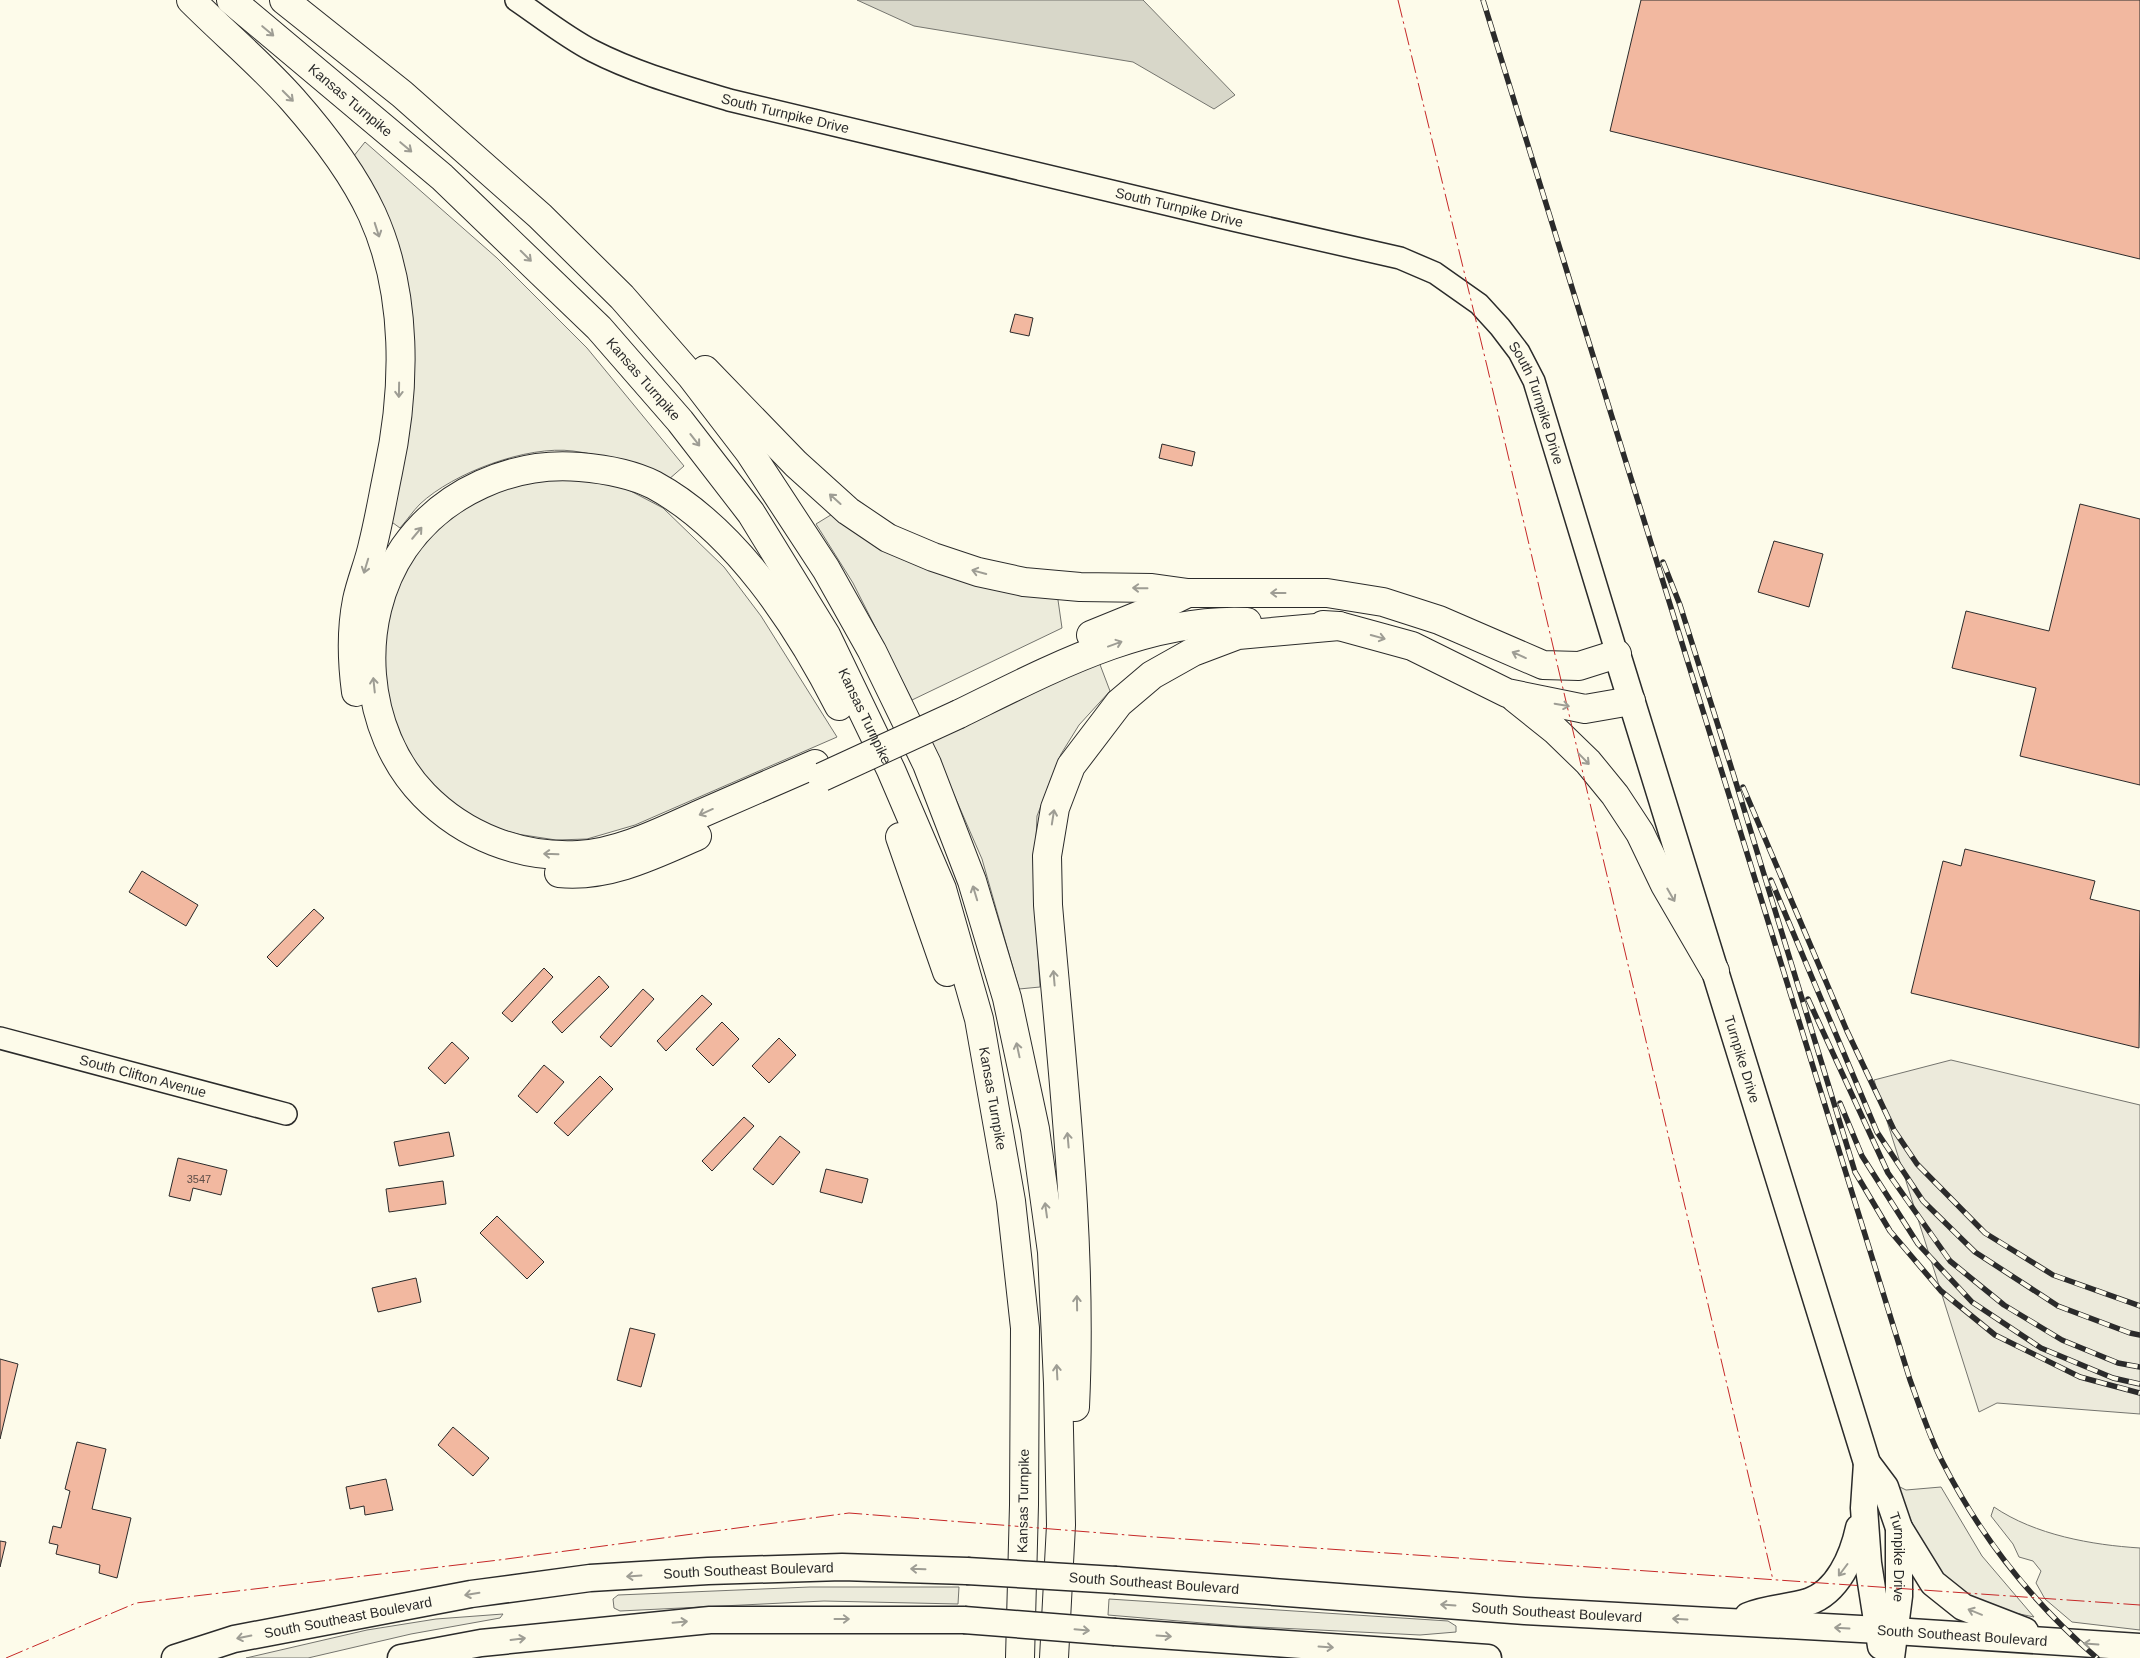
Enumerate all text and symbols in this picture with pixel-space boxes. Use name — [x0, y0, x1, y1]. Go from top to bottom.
one-way arrow — [261, 26, 274, 37]
street label: Kansas Turnpike — [305, 61, 396, 140]
one-way arrow — [282, 90, 294, 102]
street label: South Turnpike Drive — [719, 90, 851, 136]
one-way arrow — [400, 141, 413, 152]
street label: South Turnpike Drive — [1114, 184, 1245, 230]
one-way arrow — [373, 222, 383, 238]
one-way arrow — [520, 250, 533, 262]
street label: Kansas Turnpike — [603, 334, 684, 424]
street label: South Turnpike Drive — [1506, 338, 1567, 467]
one-way arrow — [394, 382, 404, 398]
one-way arrow — [690, 433, 700, 447]
one-way arrow — [829, 493, 841, 505]
one-way arrow — [411, 527, 422, 540]
one-way arrow — [360, 558, 370, 574]
one-way arrow — [971, 567, 987, 576]
one-way arrow — [1132, 583, 1148, 593]
one-way arrow — [1271, 588, 1287, 598]
one-way arrow — [1370, 633, 1386, 642]
one-way arrow — [1107, 639, 1122, 648]
one-way arrow — [1512, 649, 1527, 659]
street label: Kansas Turnpike — [835, 666, 895, 767]
one-way arrow — [369, 677, 379, 693]
one-way arrow — [1554, 700, 1570, 710]
one-way arrow — [1578, 752, 1590, 765]
one-way arrow — [699, 807, 714, 817]
one-way arrow — [1049, 809, 1059, 825]
one-way arrow — [543, 849, 560, 859]
one-way arrow — [970, 885, 980, 901]
one-way arrow — [1666, 888, 1676, 902]
one-way arrow — [1049, 971, 1059, 987]
street label: Turnpike Drive — [1721, 1013, 1763, 1105]
one-way arrow — [1013, 1042, 1022, 1058]
street label: Kansas Turnpike — [976, 1046, 1010, 1151]
street label: South Clifton Avenue — [78, 1051, 208, 1101]
one-way arrow — [1063, 1133, 1072, 1149]
house number: 3547 — [187, 1173, 211, 1185]
one-way arrow — [1041, 1202, 1051, 1218]
one-way arrow — [1072, 1295, 1082, 1311]
one-way arrow — [1053, 1364, 1062, 1380]
street label: Kansas Turnpike — [1014, 1449, 1032, 1553]
street label: Turnpike Drive — [1886, 1510, 1907, 1603]
street label: South Southeast Boulevard — [663, 1559, 834, 1582]
one-way arrow — [1838, 1563, 1848, 1577]
one-way arrow — [911, 1564, 927, 1574]
street label: South Southeast Boulevard — [1068, 1569, 1240, 1597]
one-way arrow — [626, 1571, 642, 1580]
one-way arrow — [465, 1589, 481, 1599]
street label: South Southeast Boulevard — [263, 1594, 433, 1641]
street label: South Southeast Boulevard — [1471, 1599, 1642, 1625]
one-way arrow — [1440, 1601, 1456, 1610]
one-way arrow — [1968, 1607, 1983, 1616]
one-way arrow — [834, 1614, 850, 1624]
one-way arrow — [1672, 1615, 1688, 1624]
one-way arrow — [672, 1617, 688, 1627]
street label: South Southeast Boulevard — [1876, 1622, 2048, 1649]
one-way arrow — [1834, 1623, 1850, 1632]
one-way arrow — [1074, 1625, 1090, 1634]
one-way arrow — [1155, 1631, 1171, 1640]
one-way arrow — [236, 1633, 252, 1642]
one-way arrow — [510, 1634, 526, 1644]
one-way arrow — [2084, 1639, 2100, 1648]
one-way arrow — [1317, 1642, 1333, 1651]

